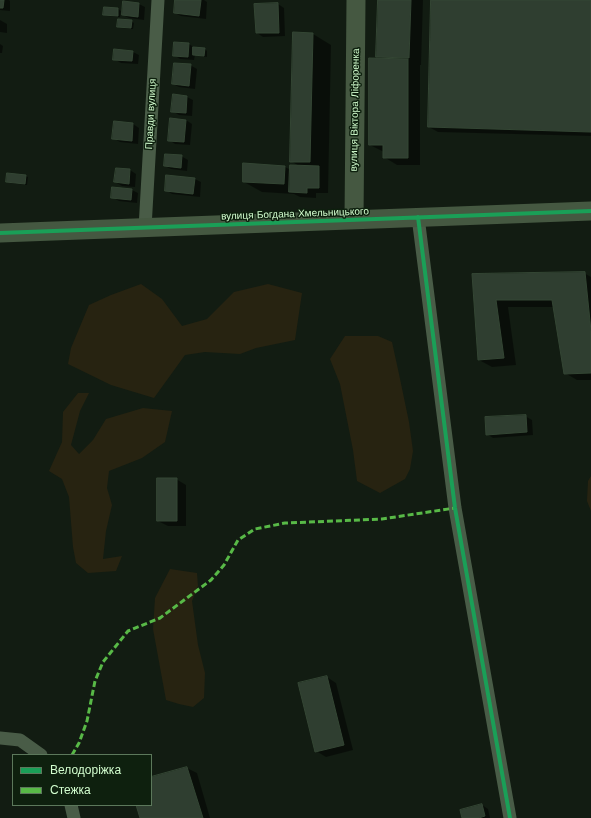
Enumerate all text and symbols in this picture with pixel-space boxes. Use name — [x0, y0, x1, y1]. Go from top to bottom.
street label: вулиця Віктора Ліфоренка — [348, 48, 362, 172]
street label: Правди вулиця — [143, 78, 159, 150]
street label: вулиця Богдана Хмельницького — [221, 205, 369, 223]
legend — [12, 754, 152, 806]
text: Велодоріжка — [50, 763, 121, 777]
text: Стежка — [50, 783, 91, 797]

